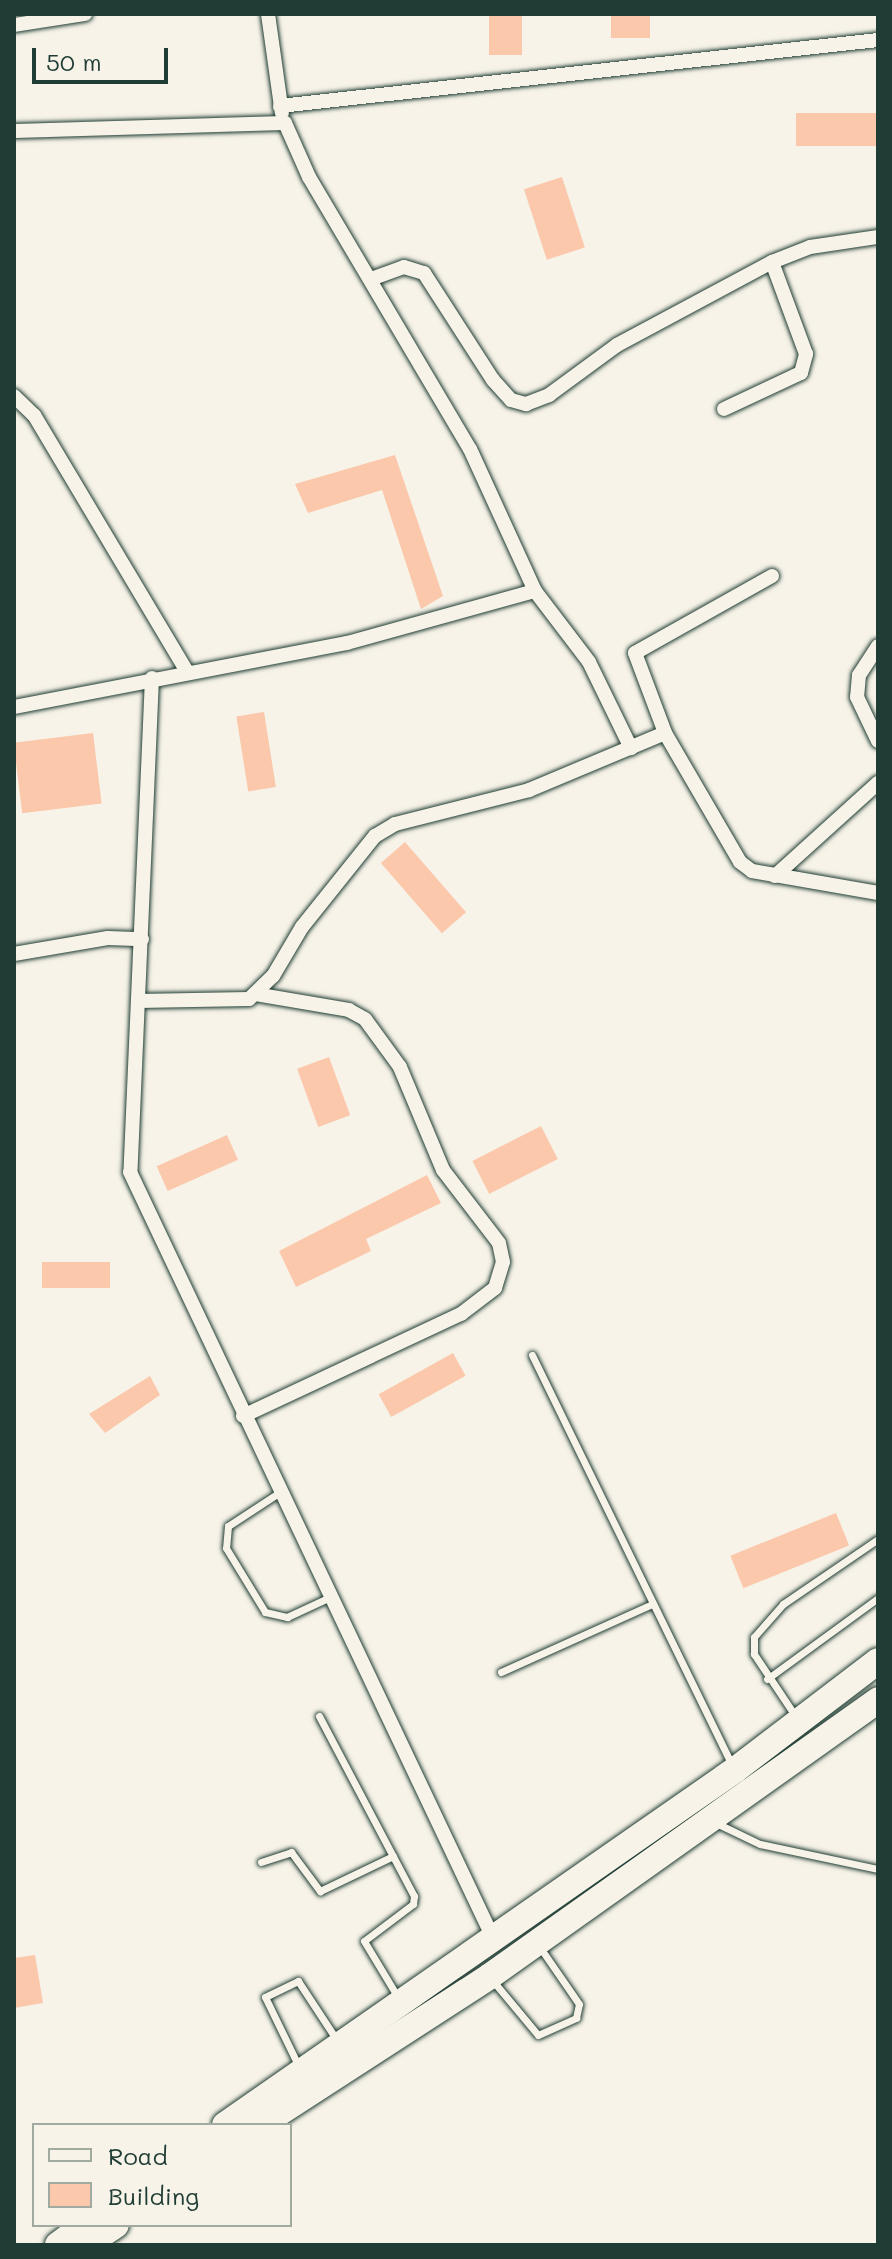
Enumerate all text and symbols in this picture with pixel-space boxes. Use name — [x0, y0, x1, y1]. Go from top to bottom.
scale bar — [36, 32, 172, 82]
text: 50 m — [46, 46, 102, 77]
legend — [32, 2123, 292, 2227]
text: Road — [108, 2140, 168, 2171]
text: Building — [108, 2180, 199, 2211]

